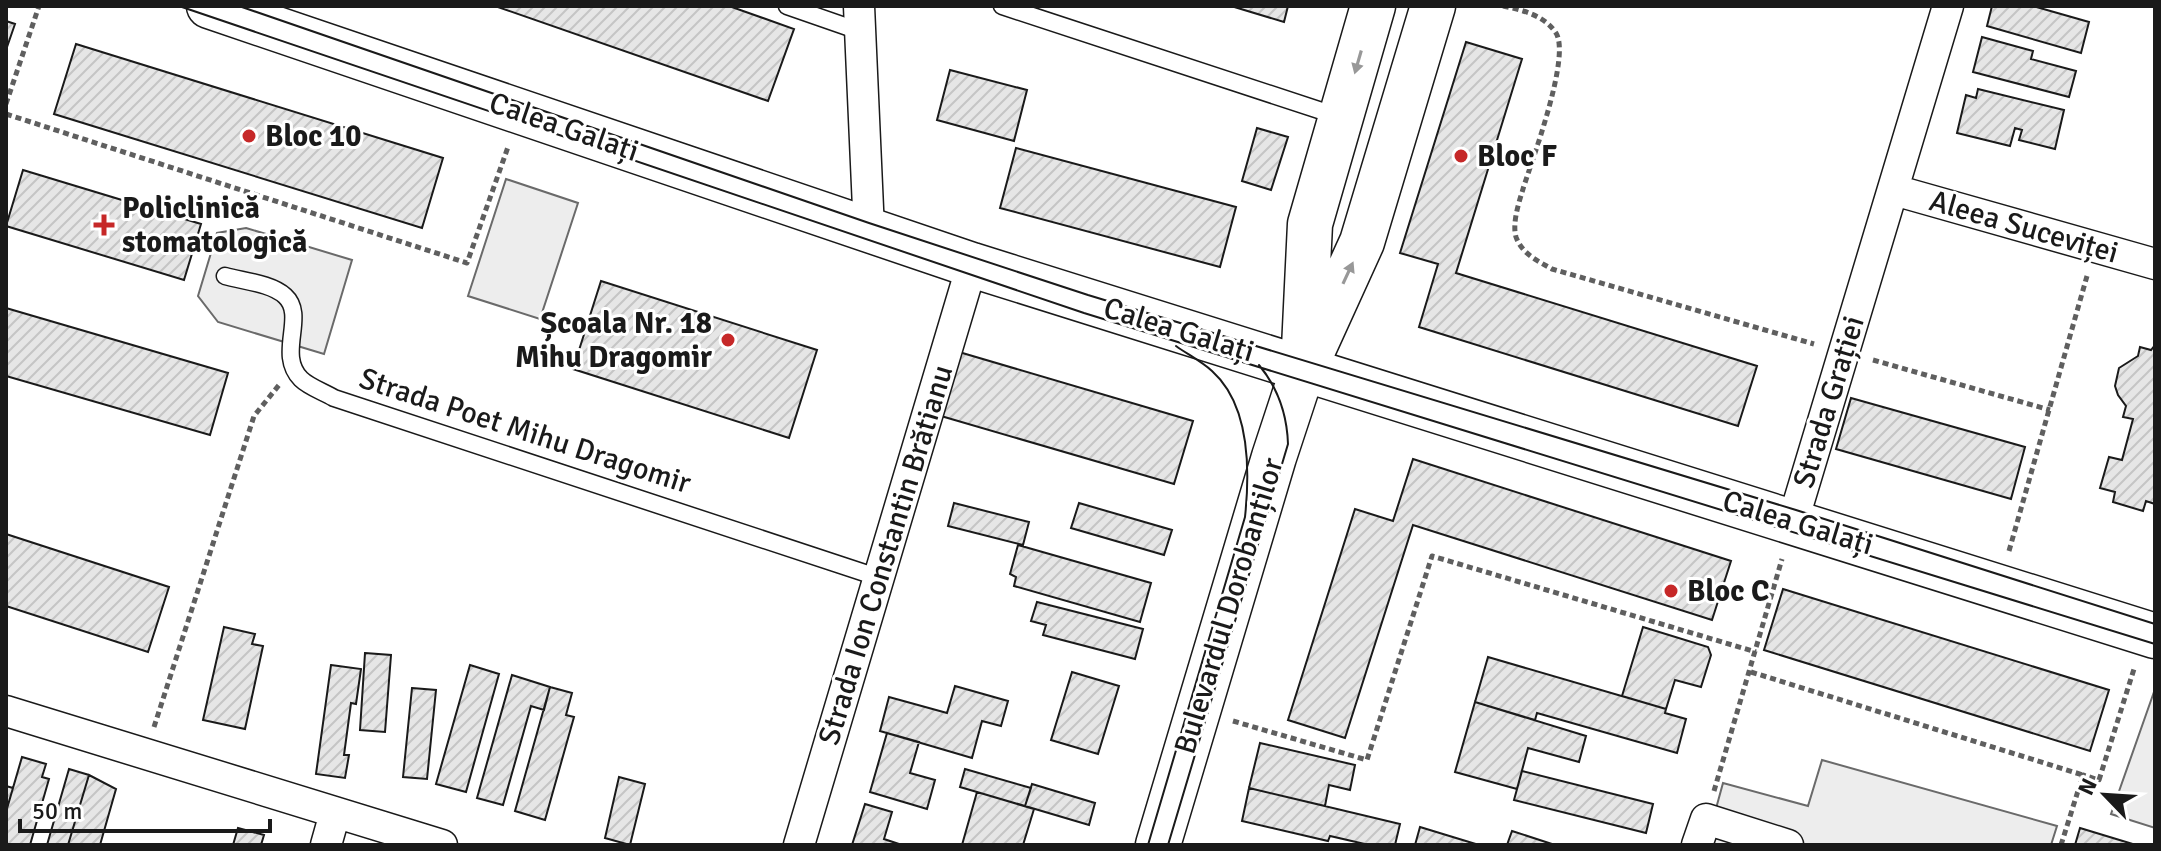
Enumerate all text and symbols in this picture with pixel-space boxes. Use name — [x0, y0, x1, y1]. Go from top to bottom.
one-way arrow — [1351, 49, 1363, 74]
street label: Calea Galați — [484, 84, 644, 170]
place label: Bloc 10 — [265, 118, 361, 155]
marker: Bloc 10 — [240, 127, 258, 145]
place label: Bloc F — [1477, 138, 1557, 175]
marker: Bloc F — [1452, 147, 1470, 165]
street label: Aleea Suceviței — [1925, 182, 2123, 272]
place label: Policlinică stomatologică — [122, 190, 307, 261]
marker: Policlinică stomatologică — [93, 214, 115, 236]
one-way arrow — [1342, 261, 1355, 285]
street label: Calea Galați — [1099, 290, 1259, 370]
place label: Școala Nr. 18 Mihu Dragomir — [515, 305, 712, 376]
street label: Strada Grației — [1785, 312, 1873, 492]
marker: Școala Nr. 18 Mihu Dragomir — [719, 331, 737, 349]
street label: Strada Poet Mihu Dragomir — [355, 360, 695, 502]
street label: Strada Ion Constantin Brătianu — [811, 361, 961, 749]
street label: Bulevardul Dorobanților — [1166, 454, 1292, 758]
street label: Calea Galați — [1718, 483, 1878, 563]
place label: Bloc C — [1687, 573, 1769, 610]
marker: Bloc C — [1662, 582, 1680, 600]
north arrow — [2065, 755, 2145, 835]
text: N — [2072, 774, 2103, 799]
scale bar — [20, 783, 270, 833]
text: 50 m — [32, 796, 82, 826]

